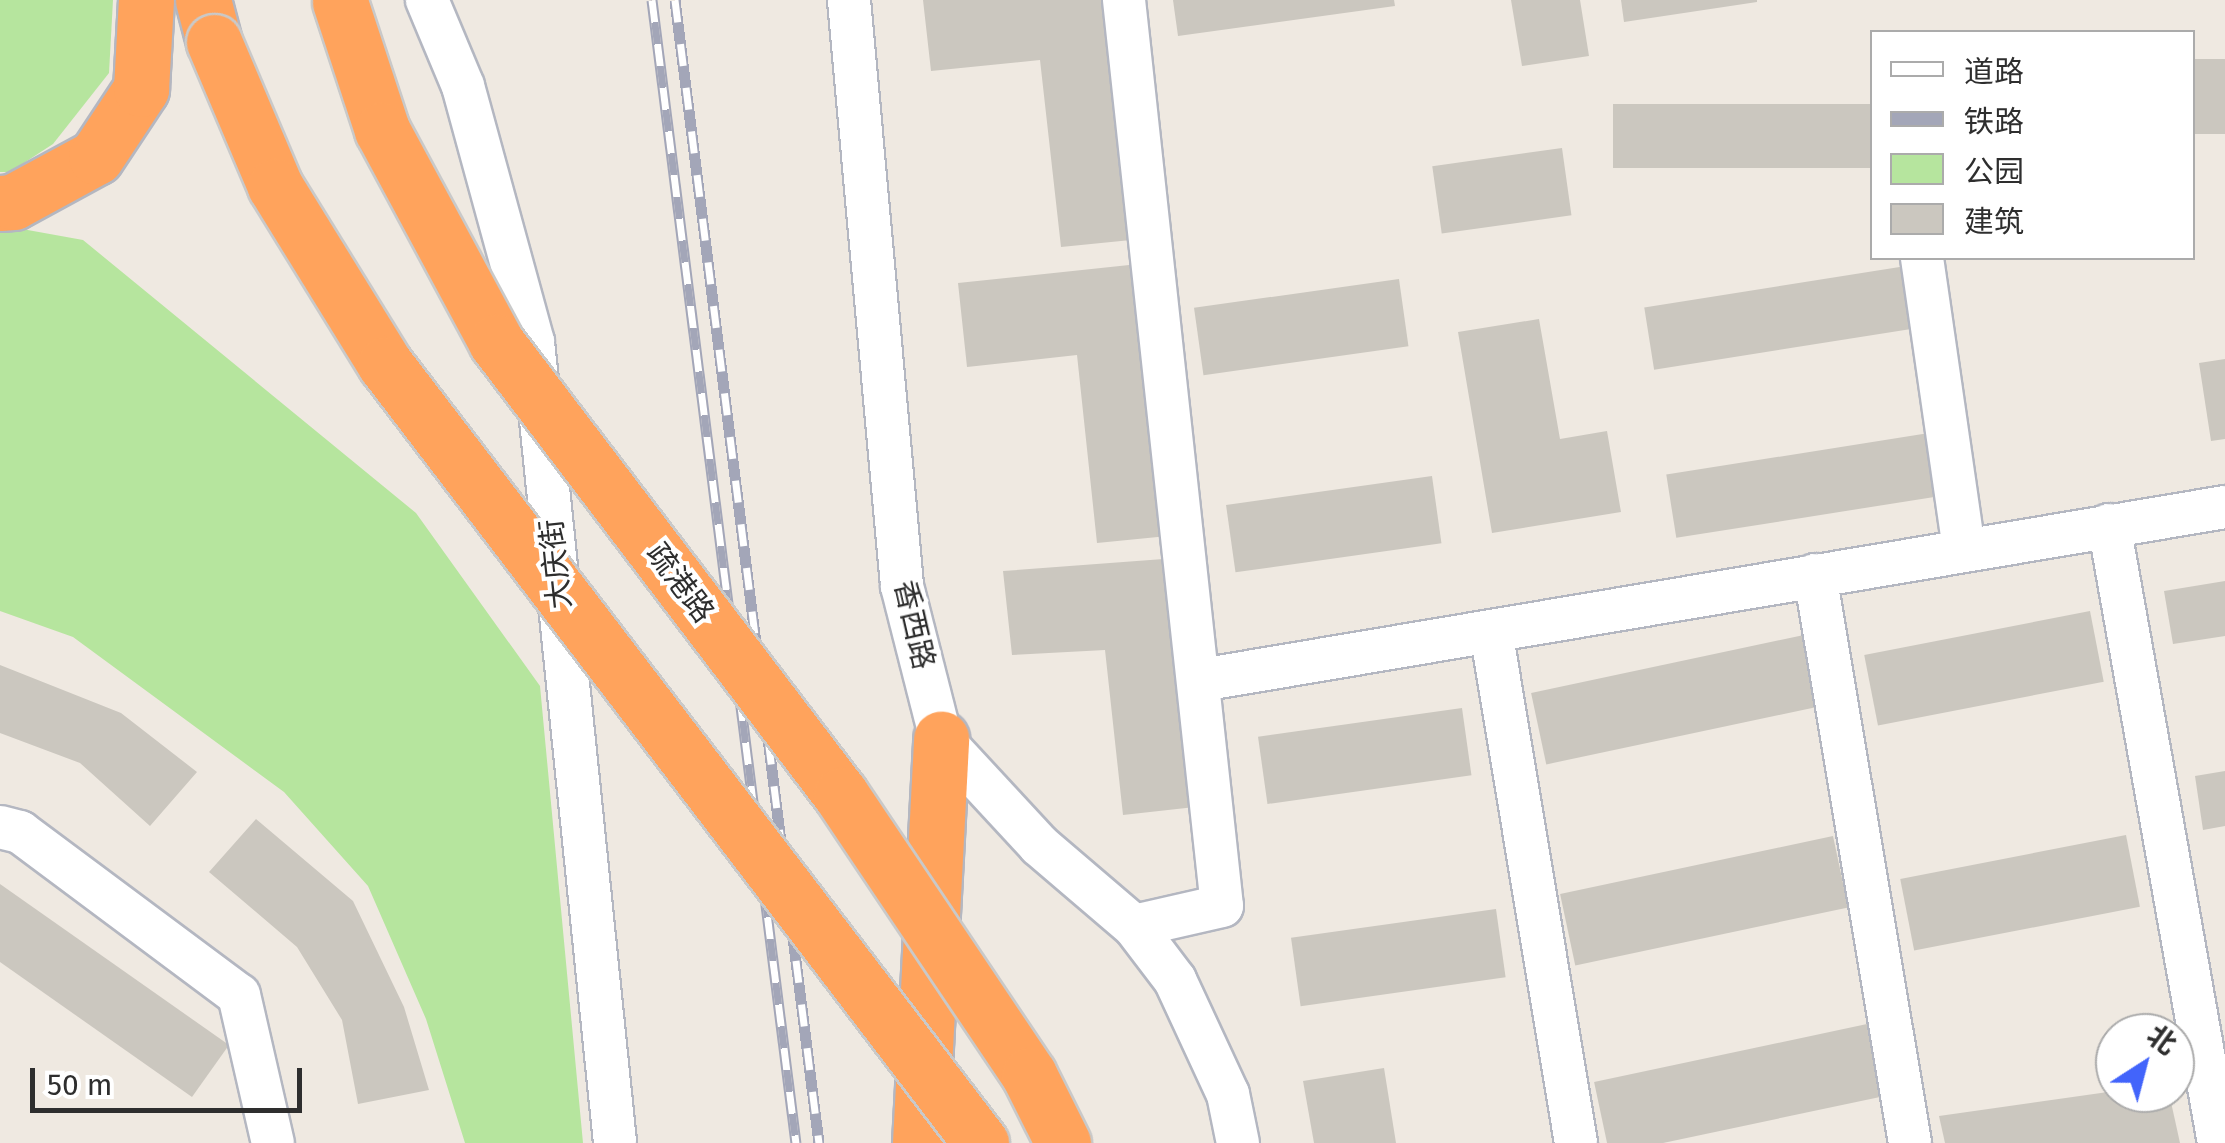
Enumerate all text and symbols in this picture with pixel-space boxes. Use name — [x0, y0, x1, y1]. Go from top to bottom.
legend — [1870, 30, 2195, 260]
text: 道路 — [1964, 54, 2024, 90]
text: 铁路 — [1964, 104, 2024, 140]
text: 公园 — [1964, 154, 2024, 190]
text: 建筑 — [1964, 204, 2024, 240]
street label: 大庆街 — [533, 517, 579, 611]
street label: 疏港路 — [639, 536, 721, 630]
street label: 香西路 — [886, 577, 942, 673]
north arrow — [2095, 1013, 2195, 1113]
text: 北 — [2141, 1018, 2183, 1062]
scale bar — [35, 1048, 308, 1110]
text: 50 m — [47, 1067, 112, 1103]

